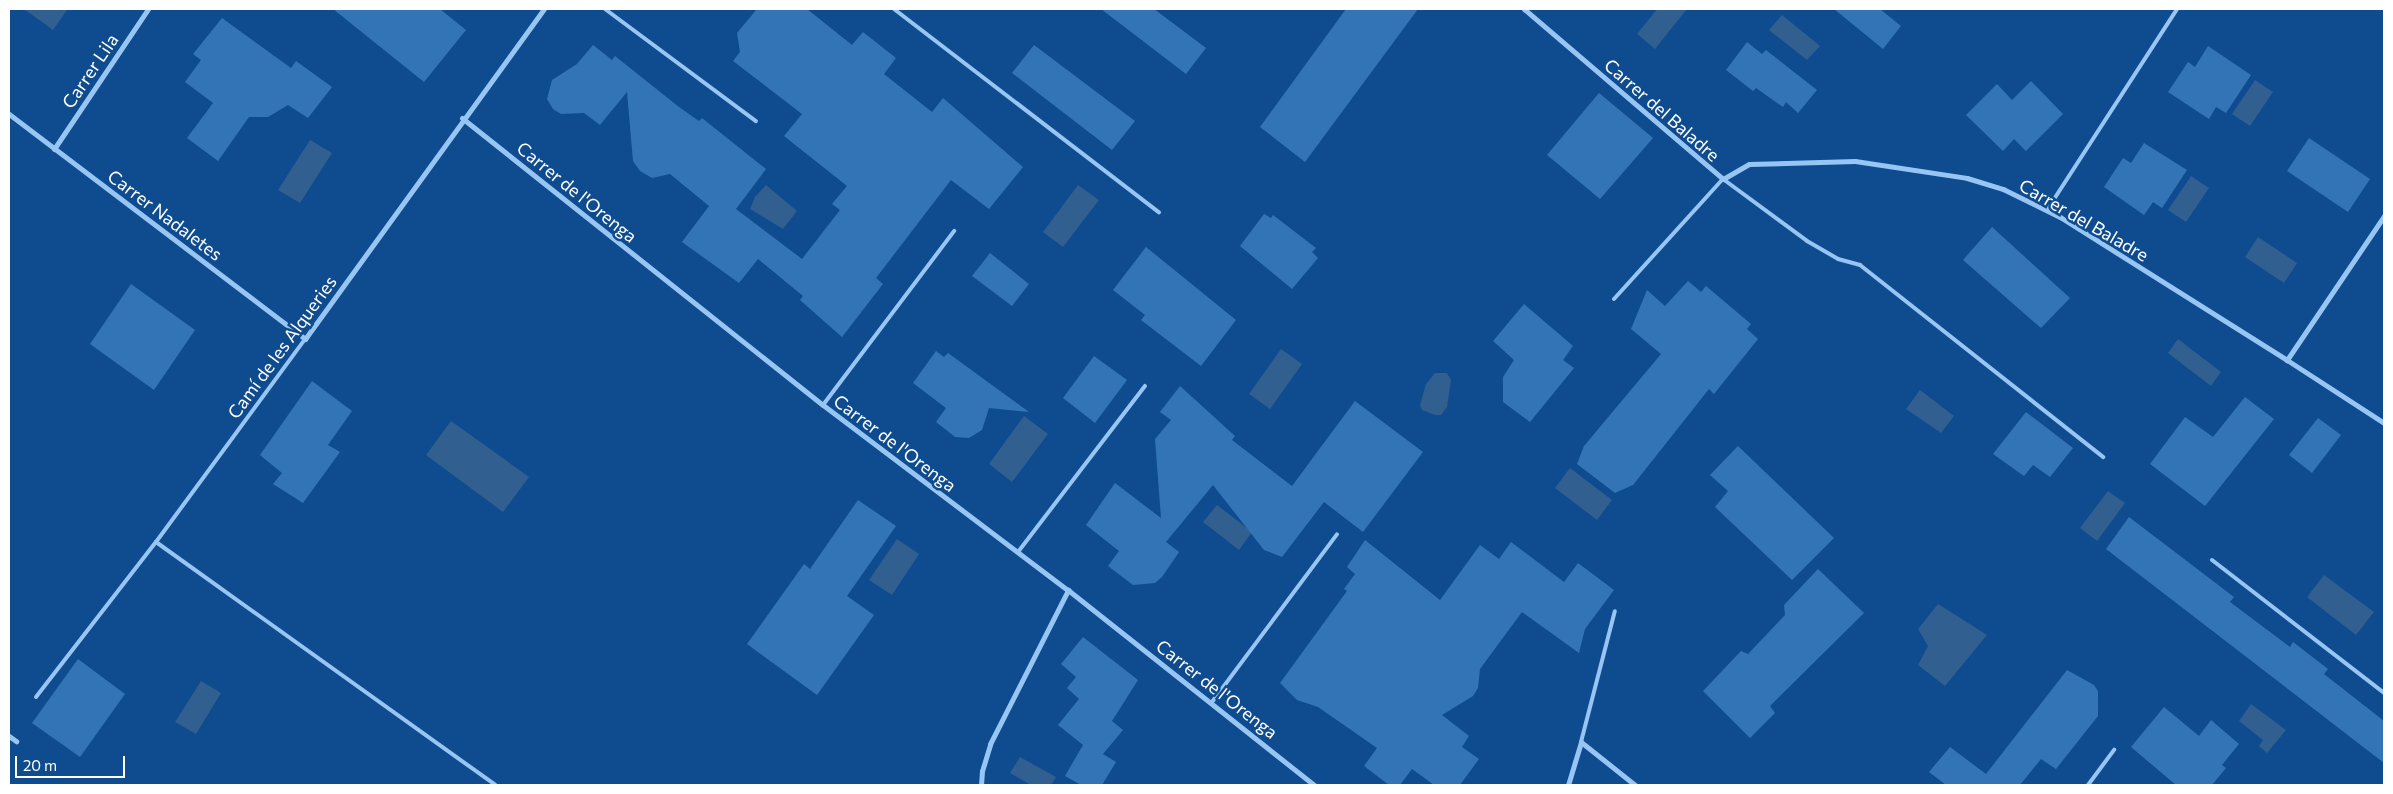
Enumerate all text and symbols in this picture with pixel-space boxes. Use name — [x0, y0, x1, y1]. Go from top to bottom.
street label: Carrer Lila — [57, 30, 123, 112]
street label: Carrer del Baladre — [1600, 54, 1724, 166]
street label: Carrer de l'Orenga — [513, 137, 641, 247]
street label: Carrer Nadaletes — [104, 165, 226, 265]
street label: Carrer del Baladre — [2016, 174, 2152, 266]
street label: Camí de les Alqueries — [223, 271, 341, 423]
street label: Carrer de l'Orenga — [829, 390, 961, 496]
street label: Carrer de l'Orenga — [1152, 635, 1282, 743]
scale bar — [18, 746, 128, 778]
text: 20 m — [23, 756, 57, 774]

